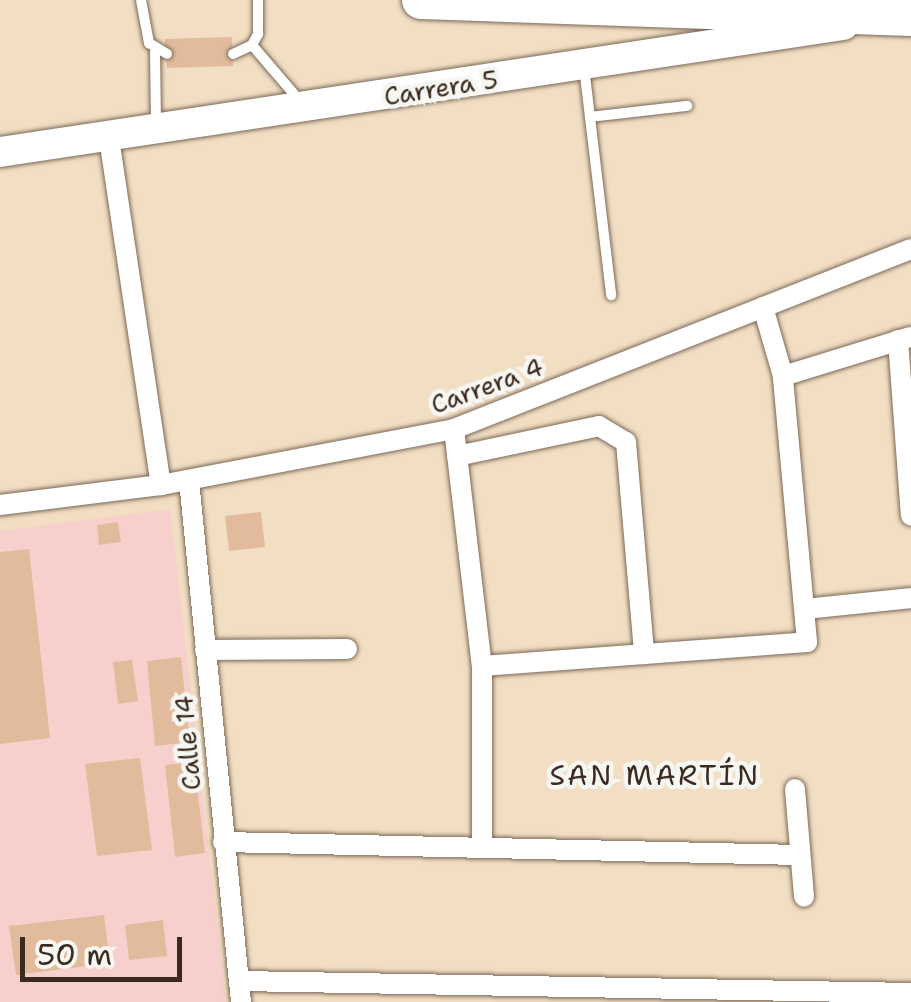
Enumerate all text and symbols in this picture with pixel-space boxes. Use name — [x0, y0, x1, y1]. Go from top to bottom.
street label: Carrera 5 — [382, 64, 500, 112]
street label: Carrera 4 — [427, 352, 547, 420]
street label: Calle 14 — [169, 695, 207, 791]
district label: SAN MARTÍN — [549, 758, 761, 792]
scale bar — [25, 917, 188, 979]
text: 50 m — [37, 934, 112, 975]

